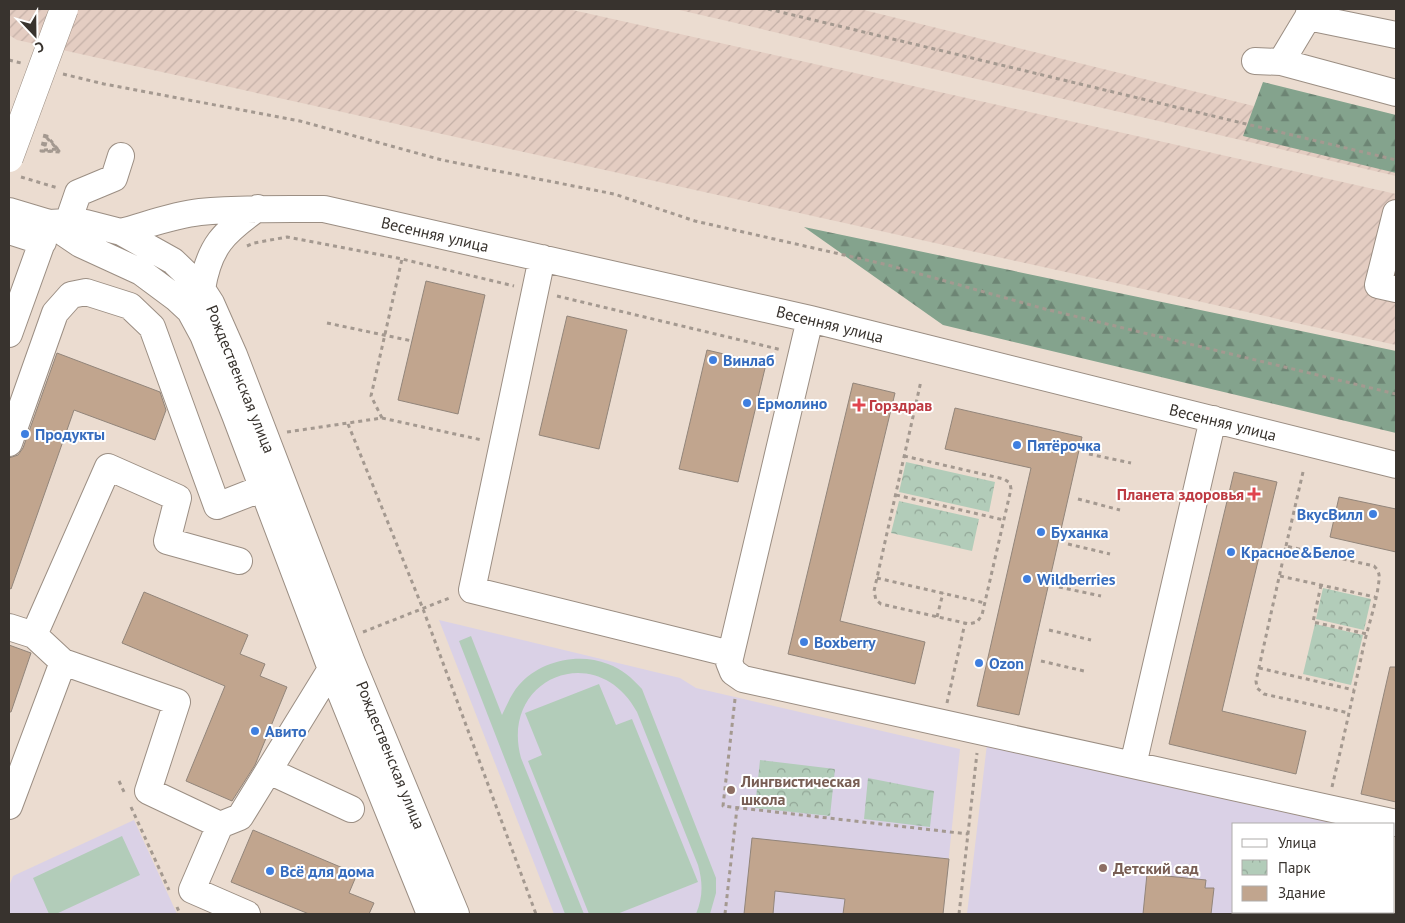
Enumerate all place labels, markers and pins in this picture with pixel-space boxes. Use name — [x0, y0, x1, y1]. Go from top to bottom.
place label: Винлаб — [723, 350, 775, 370]
marker: Винлаб — [707, 354, 719, 366]
place label: Ермолино — [757, 393, 828, 413]
place label: Горздрав — [869, 395, 932, 415]
marker: Ермолино — [741, 397, 753, 409]
marker: Горздрав — [853, 399, 865, 411]
place label: Продукты — [35, 424, 105, 444]
marker: Продукты — [19, 428, 31, 440]
place label: Пятёрочка — [1027, 435, 1101, 455]
marker: Пятёрочка — [1011, 439, 1023, 451]
place label: Планета здоровья — [1117, 484, 1244, 504]
marker: Планета здоровья — [1248, 488, 1260, 500]
place label: ВкусВилл — [1297, 504, 1363, 524]
marker: ВкусВилл — [1367, 508, 1379, 520]
place label: Буханка — [1051, 522, 1109, 542]
marker: Буханка — [1035, 526, 1047, 538]
place label: Красное&Белое — [1241, 542, 1355, 562]
marker: Красное&Белое — [1225, 546, 1237, 558]
place label: Wildberries — [1037, 569, 1116, 589]
marker: Wildberries — [1021, 573, 1033, 585]
place label: Boxberry — [814, 632, 876, 652]
marker: Boxberry — [798, 636, 810, 648]
place label: Ozon — [989, 653, 1024, 673]
marker: Ozon — [973, 657, 985, 669]
place label: Авито — [265, 721, 307, 741]
marker: Авито — [249, 725, 261, 737]
place label: Лингвистическая школа — [740, 771, 860, 809]
marker: Лингвистическая школа — [725, 784, 737, 796]
place label: Детский сад — [1113, 858, 1199, 878]
place label: Всё для дома — [280, 861, 375, 881]
marker: Детский сад — [1097, 862, 1109, 874]
marker: Всё для дома — [264, 865, 276, 877]

